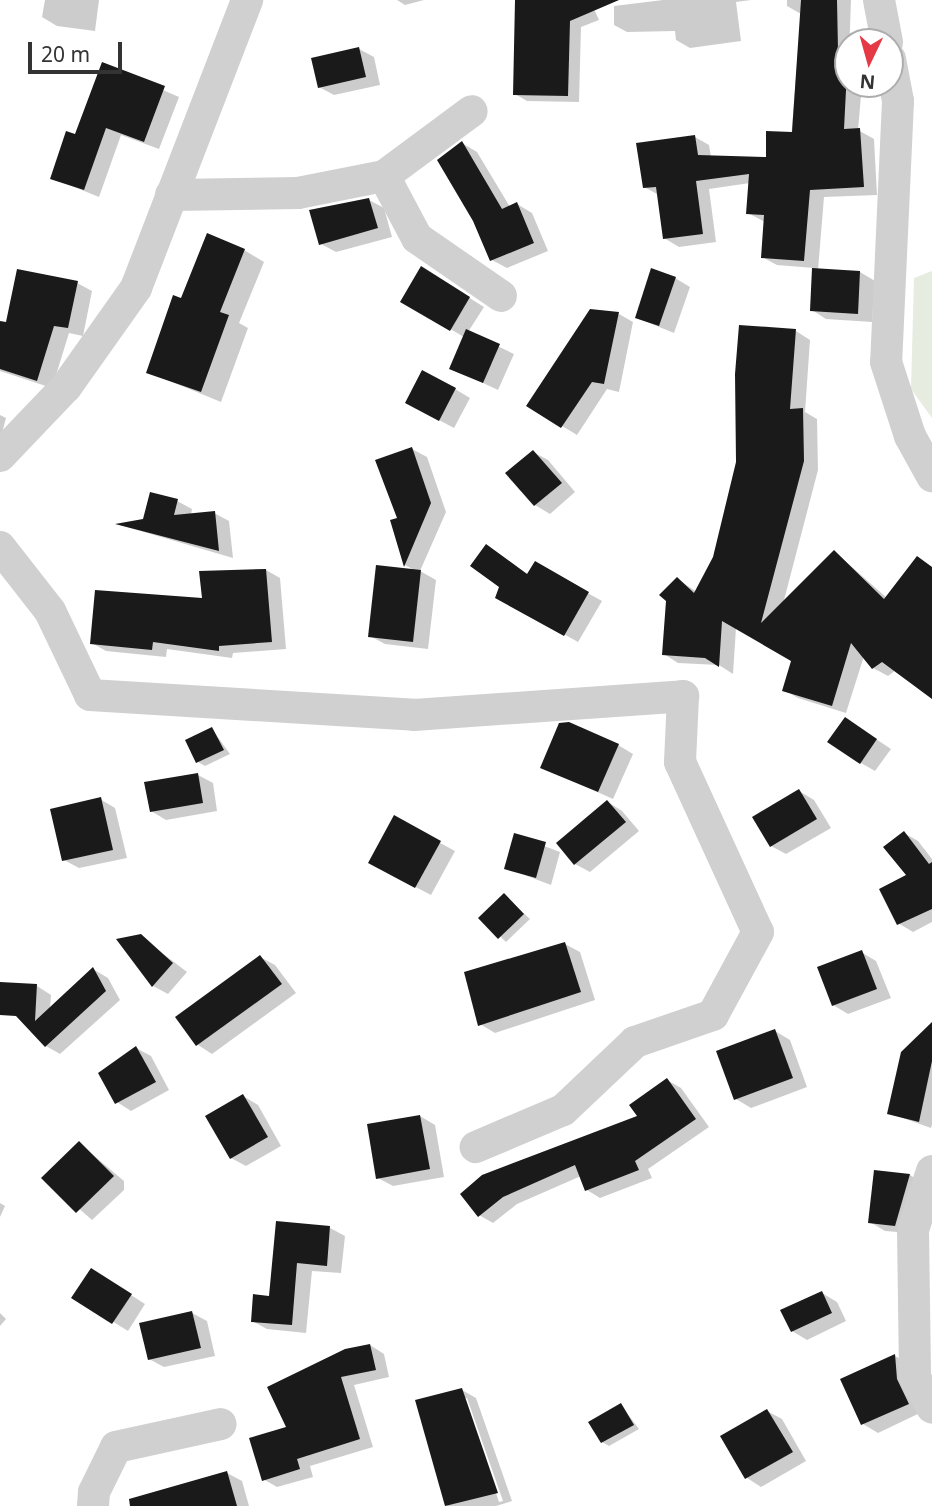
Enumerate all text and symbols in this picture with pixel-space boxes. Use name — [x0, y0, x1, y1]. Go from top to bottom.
scale bar — [32, 28, 126, 72]
north arrow — [834, 28, 904, 98]
text: 20 m — [41, 40, 90, 68]
text: N — [859, 68, 876, 96]

